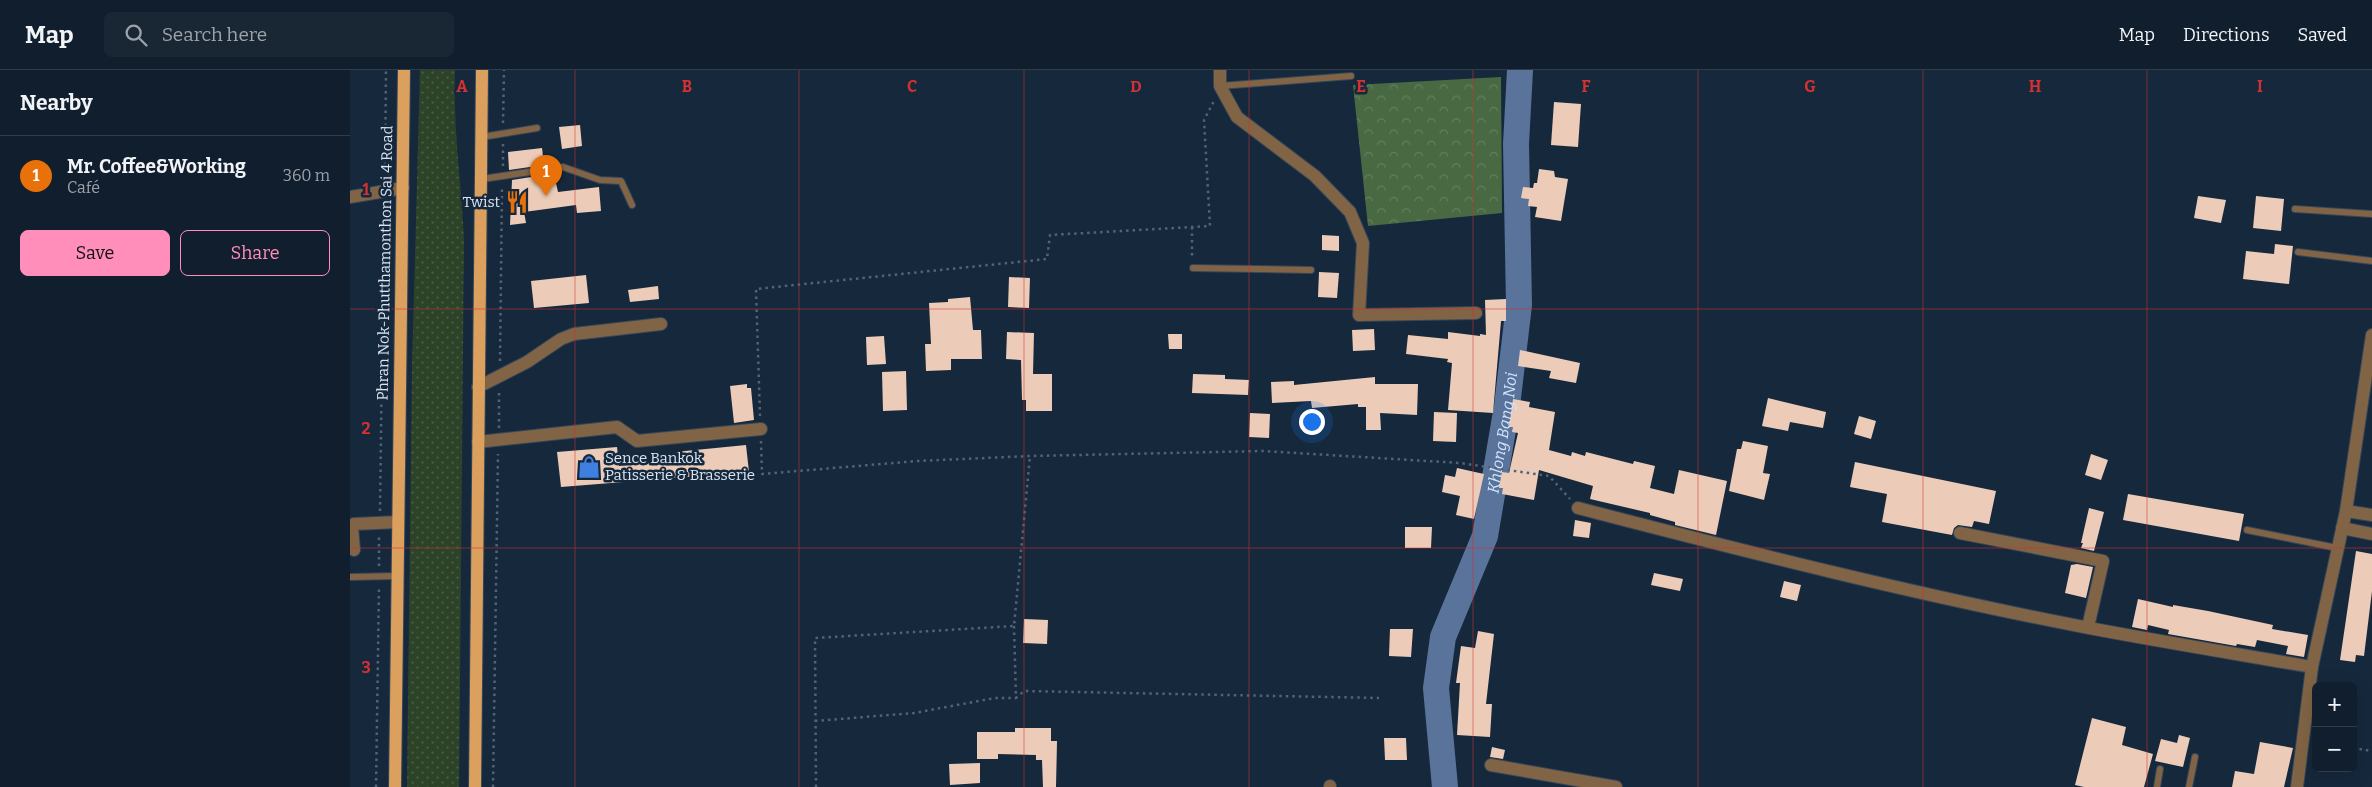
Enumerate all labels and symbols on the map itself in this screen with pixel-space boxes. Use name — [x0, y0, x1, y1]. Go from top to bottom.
text: A — [456, 77, 468, 96]
text: B — [682, 77, 692, 96]
text: C — [907, 77, 917, 96]
text: D — [1130, 77, 1142, 96]
text: E — [1356, 77, 1366, 96]
text: F — [1582, 77, 1591, 96]
text: G — [1804, 77, 1816, 96]
text: H — [2029, 77, 2042, 96]
text: I — [2257, 77, 2263, 96]
street label: Phran Nok-Phutthamonthon Sai 4 Road — [374, 125, 396, 401]
pin: 1 — [530, 155, 562, 196]
text: 1 — [363, 180, 370, 199]
restaurant icon: Twist — [504, 189, 530, 215]
place label: Twist — [463, 193, 501, 211]
water label: Khlong Bang Noi — [1483, 371, 1521, 495]
your location — [1299, 409, 1325, 435]
text: 2 — [361, 419, 371, 438]
place label: Sence Bankok Patisserie & Brasserie — [605, 449, 755, 484]
shop icon: Sence Bankok Patisserie & Brasserie — [576, 454, 602, 480]
text: 3 — [361, 658, 371, 677]

